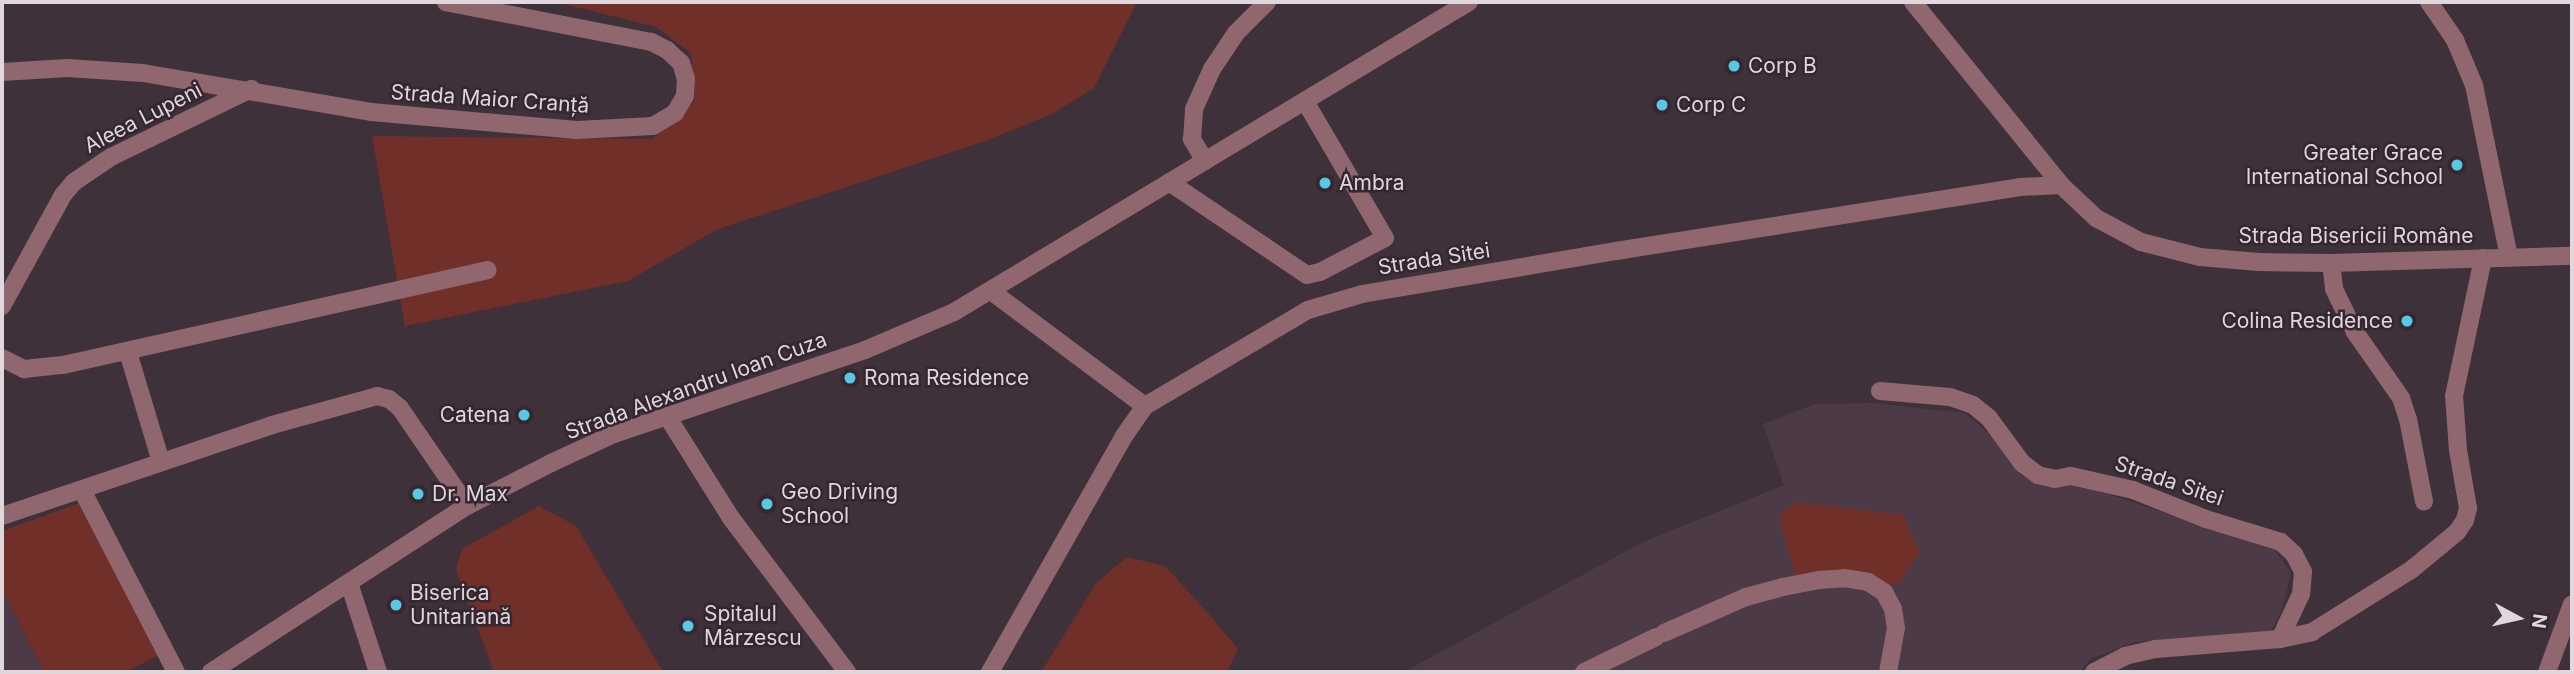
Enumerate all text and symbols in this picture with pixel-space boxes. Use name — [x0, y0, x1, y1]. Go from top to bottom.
place label: Corp B — [1748, 53, 1817, 79]
marker: Corp B — [1726, 58, 1742, 74]
street label: Aleea Lupeni — [80, 78, 206, 158]
street label: Strada Maior Cranță — [390, 79, 590, 119]
place label: Corp C — [1676, 92, 1746, 118]
marker: Corp C — [1654, 97, 1670, 113]
place label: Greater Grace International School — [2246, 140, 2443, 190]
marker: Greater Grace International School — [2449, 157, 2465, 173]
place label: Ambra — [1339, 170, 1404, 196]
marker: Ambra — [1317, 175, 1333, 191]
street label: Strada Bisericii Române — [2239, 223, 2473, 249]
street label: Strada Sitei — [1376, 238, 1492, 280]
place label: Colina Residence — [2221, 308, 2393, 334]
marker: Colina Residence — [2399, 313, 2415, 329]
street label: Strada Alexandru Ioan Cuza — [562, 327, 830, 445]
place label: Roma Residence — [864, 365, 1029, 391]
marker: Roma Residence — [842, 370, 858, 386]
place label: Catena — [440, 402, 510, 428]
marker: Catena — [516, 407, 532, 423]
street label: Strada Sitei — [2111, 451, 2227, 511]
place label: Geo Driving School — [781, 479, 898, 529]
place label: Dr. Max — [432, 481, 508, 507]
marker: Dr. Max — [410, 486, 426, 502]
marker: Geo Driving School — [759, 496, 775, 512]
place label: Biserica Unitariană — [410, 580, 511, 630]
north arrow — [2483, 583, 2553, 653]
marker: Biserica Unitariană — [388, 597, 404, 613]
place label: Spitalul Mârzescu — [704, 601, 802, 651]
text: N — [2527, 612, 2552, 630]
marker: Spitalul Mârzescu — [678, 616, 698, 636]

